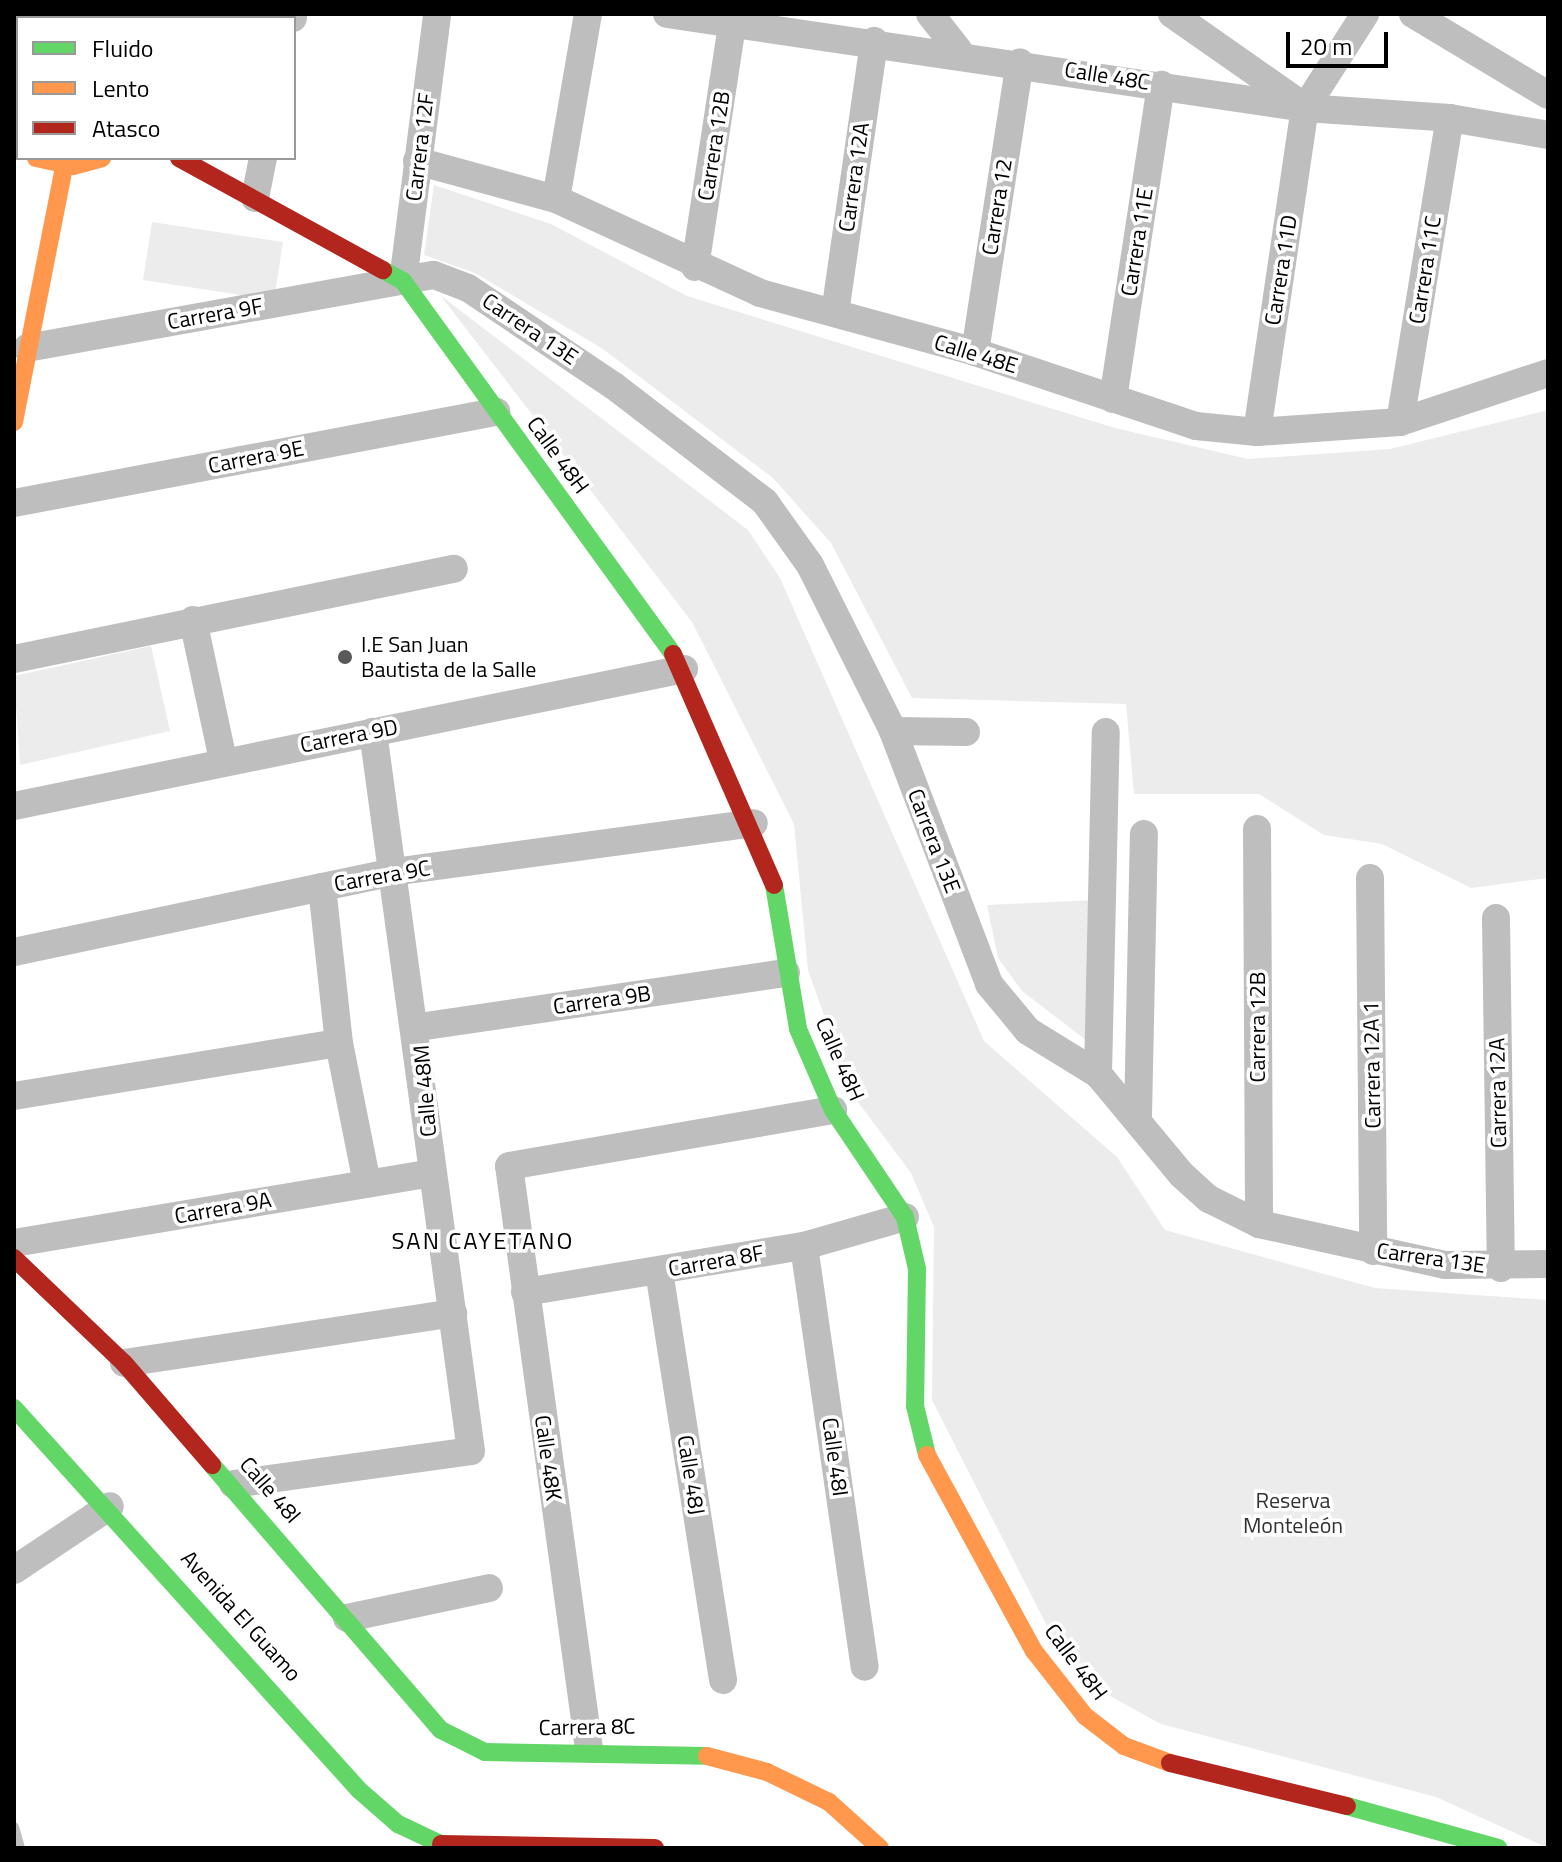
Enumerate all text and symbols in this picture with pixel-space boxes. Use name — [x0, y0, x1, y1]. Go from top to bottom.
legend — [16, 16, 296, 160]
scale bar — [1290, 16, 1392, 66]
text: 20 m — [1300, 28, 1352, 64]
text: Fluido — [92, 30, 154, 66]
street label: Calle 48C — [1063, 56, 1151, 96]
text: Lento — [92, 70, 149, 106]
street label: Carrera 12B — [692, 89, 736, 203]
street label: Carrera 12F — [400, 91, 440, 203]
text: Atasco — [92, 110, 161, 146]
street label: Carrera 12A — [833, 121, 875, 233]
street label: Carrera 12 — [976, 157, 1018, 257]
street label: Carrera 11E — [1115, 186, 1159, 298]
street label: Carrera 11D — [1259, 213, 1303, 327]
street label: Carrera 11C — [1403, 214, 1447, 326]
street label: Carrera 13E — [477, 287, 583, 371]
street label: Carrera 9F — [165, 293, 265, 335]
street label: Calle 48E — [931, 329, 1021, 379]
street label: Calle 48H — [521, 411, 595, 499]
street label: Carrera 9E — [206, 435, 306, 479]
place label: I.E San Juan Bautista de la Salle — [361, 631, 536, 682]
marker: I.E San Juan Bautista de la Salle — [336, 648, 354, 666]
street label: Carrera 9D — [298, 714, 400, 758]
street label: Carrera 13E — [902, 785, 966, 897]
street label: Carrera 9C — [332, 855, 432, 897]
street label: Carrera 12B — [1245, 972, 1271, 1082]
street label: Carrera 9B — [551, 980, 653, 1020]
street label: Carrera 12A 1 — [1358, 1001, 1386, 1129]
street label: Calle 48H — [810, 1013, 870, 1105]
street label: Carrera 12A — [1484, 1038, 1512, 1148]
street label: Calle 48M — [408, 1044, 442, 1138]
street label: Carrera 9A — [172, 1186, 274, 1230]
district label: SAN CAYETANO — [392, 1227, 574, 1255]
street label: Carrera 13E — [1375, 1237, 1487, 1279]
street label: Carrera 8F — [666, 1240, 766, 1282]
street label: Calle 48K — [529, 1413, 567, 1503]
street label: Calle 48I — [816, 1416, 854, 1498]
street label: Calle 48J — [672, 1433, 710, 1517]
street label: Calle 48l — [234, 1452, 306, 1528]
park label: Reserva Monteleón — [1243, 1487, 1343, 1538]
street label: Avenida El Guamo — [175, 1545, 307, 1687]
street label: Calle 48H — [1039, 1619, 1113, 1705]
street label: Carrera 8C — [538, 1713, 636, 1741]

